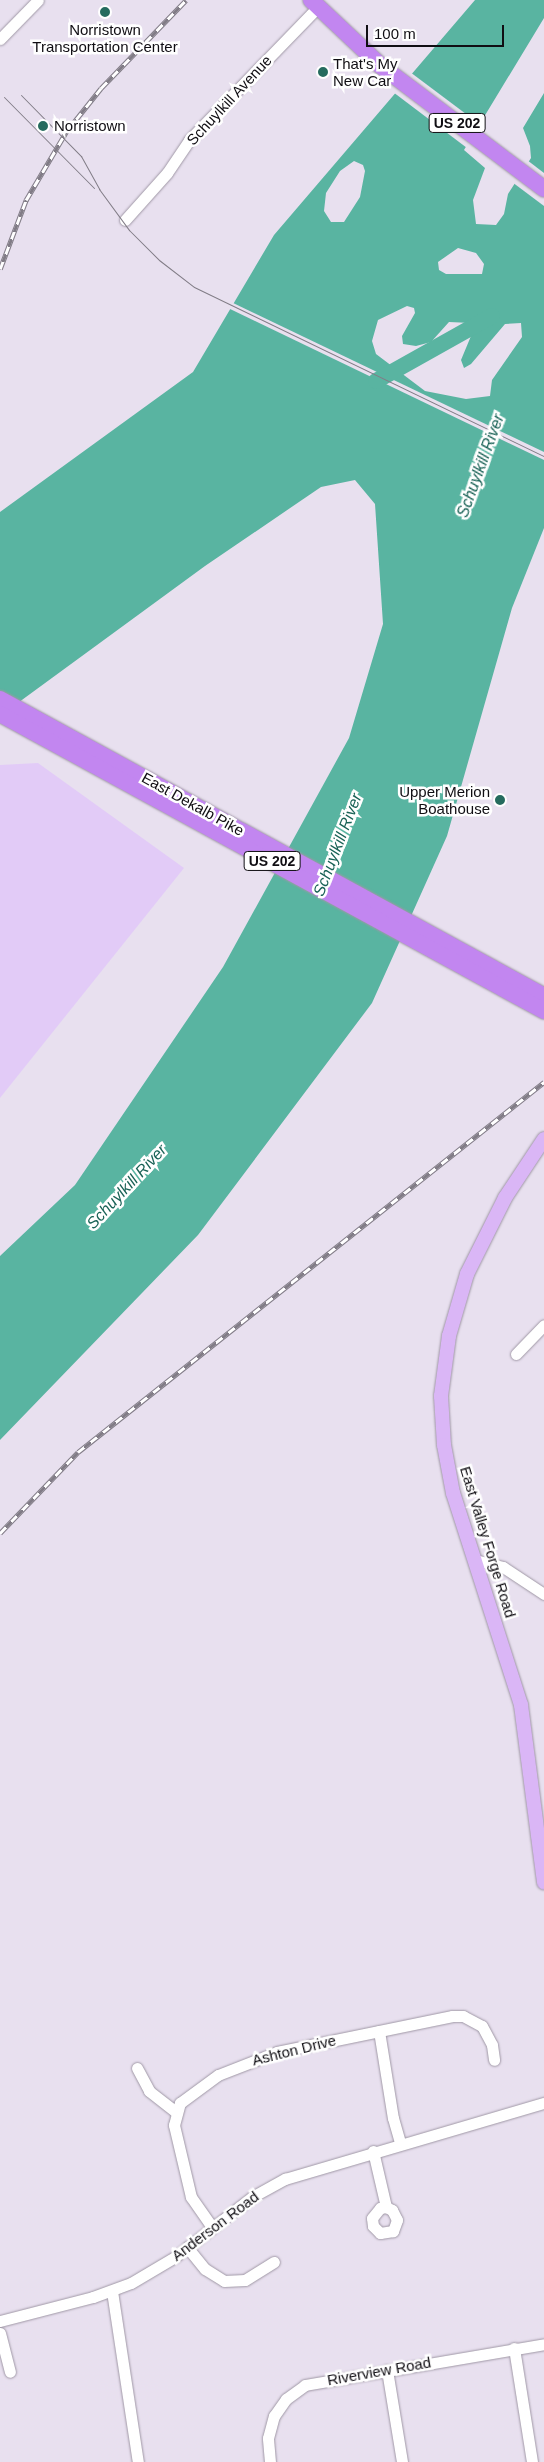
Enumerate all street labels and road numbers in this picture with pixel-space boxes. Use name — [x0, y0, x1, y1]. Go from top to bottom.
street label: Schuylkill Avenue — [182, 51, 276, 149]
road number: US 202 — [428, 112, 486, 134]
street label: East Dekalb Pike — [139, 768, 247, 840]
road number: US 202 — [243, 849, 301, 872]
street label: East Valley Forge Road — [456, 1464, 520, 1620]
street label: Ashton Drive — [250, 2031, 338, 2069]
street label: Anderson Road — [168, 2187, 262, 2265]
street label: Riverview Road — [326, 2353, 432, 2389]

